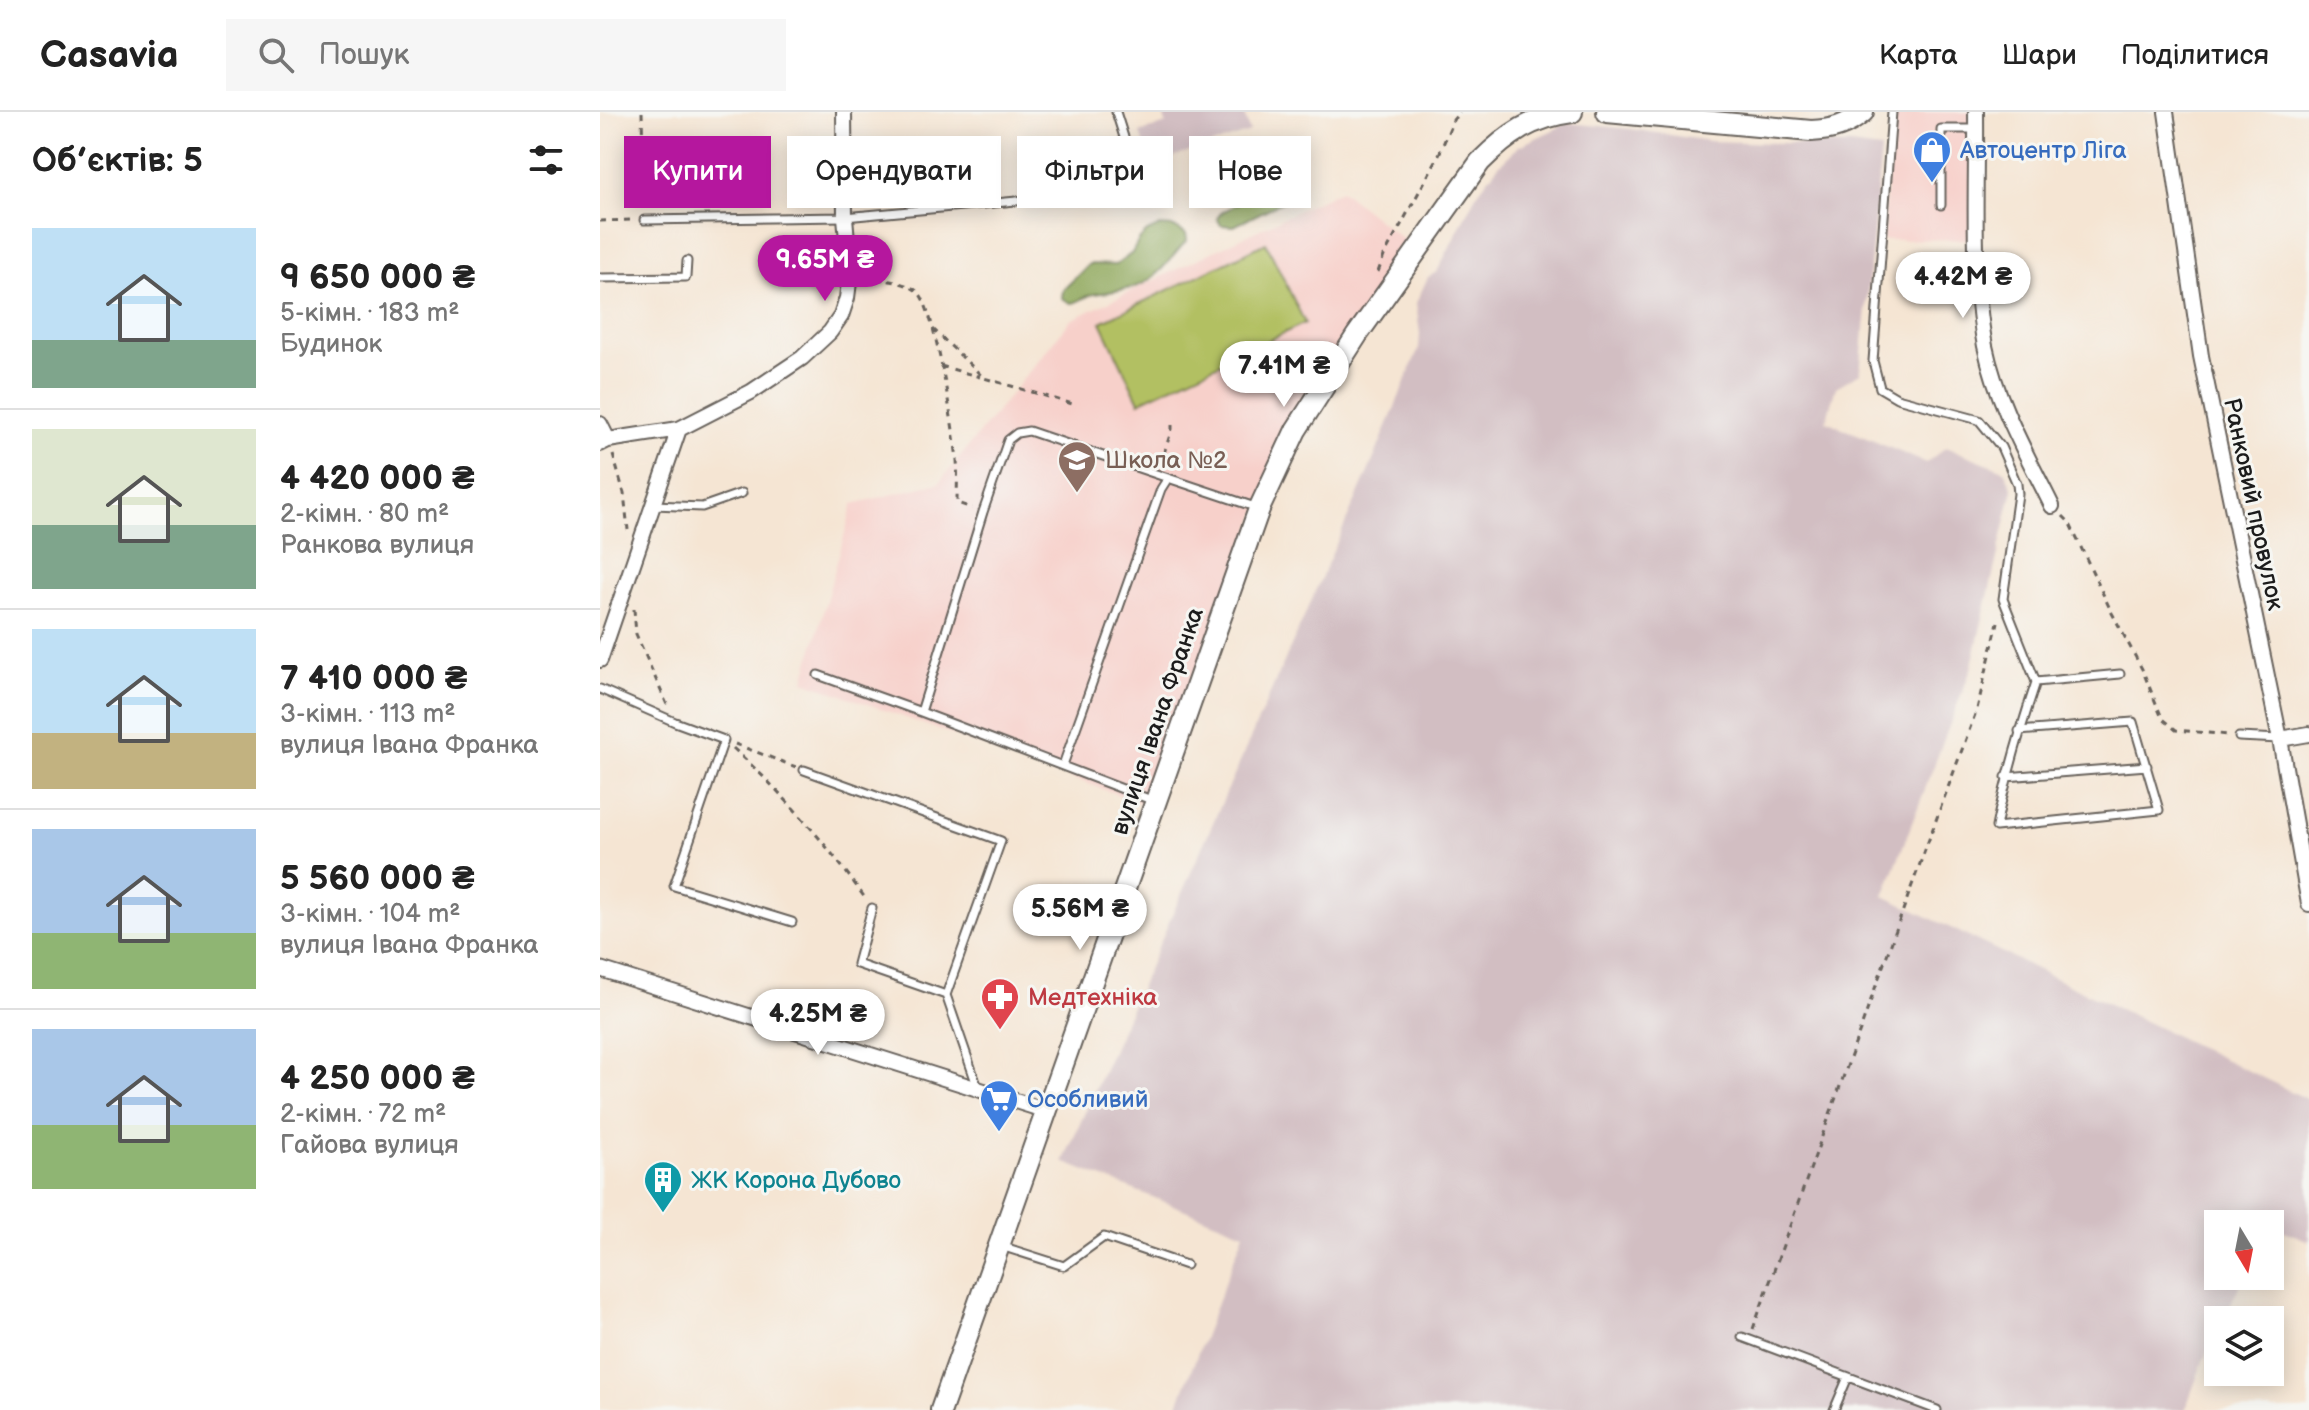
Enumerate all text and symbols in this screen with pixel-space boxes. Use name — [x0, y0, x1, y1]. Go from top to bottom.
search box — [226, 19, 786, 91]
text: Casavia — [40, 33, 178, 78]
icon: search — [254, 33, 298, 77]
text: Пошук — [318, 37, 410, 73]
text: Карта — [1879, 39, 1958, 72]
text: Шари — [2002, 39, 2077, 72]
text: Поділитися — [2121, 39, 2269, 72]
shop icon: Автоцентр Ліга — [1911, 129, 1953, 184]
chip: Купити — [624, 136, 771, 208]
chip: Орендувати — [787, 136, 1001, 208]
chip: Фільтри — [1017, 136, 1173, 208]
chip: Нове — [1189, 136, 1311, 208]
place label: Автоцентр Ліга — [1959, 136, 2127, 165]
icon: filters — [524, 138, 568, 182]
text: Об’єктів: 5 — [32, 140, 203, 181]
pin: 9.65M ₴ — [751, 235, 899, 303]
text: 9.65M ₴ — [776, 245, 874, 276]
pin: 4.42M ₴ — [1889, 252, 2037, 320]
text: 9 650 000 ₴ — [280, 257, 475, 298]
icon: home — [96, 260, 192, 356]
text: 4.42M ₴ — [1914, 262, 2012, 293]
text: 5-кімн. · 183 m² — [280, 298, 459, 329]
text: Будинок — [280, 329, 382, 360]
pin: 7.41M ₴ — [1210, 341, 1358, 409]
text: 7.41M ₴ — [1238, 351, 1330, 382]
street label: Ранковий провулок — [2217, 395, 2290, 613]
school or university icon: Школа №2 — [1056, 439, 1098, 494]
place label: Школа №2 — [1105, 446, 1227, 475]
text: 4 420 000 ₴ — [280, 458, 475, 499]
icon: home — [96, 461, 192, 557]
text: 2-кімн. · 80 m² — [280, 499, 449, 530]
text: Ранкова вулиця — [280, 530, 474, 561]
street label: вулиця Івана Франка — [1105, 604, 1210, 839]
text: 7 410 000 ₴ — [280, 658, 467, 699]
icon: home — [96, 661, 192, 757]
text: 3-кімн. · 113 m² — [280, 699, 455, 730]
text: вулиця Івана Франка — [280, 730, 539, 761]
text: 5 560 000 ₴ — [280, 858, 475, 899]
icon: home — [96, 861, 192, 957]
pin: 5.56M ₴ — [1006, 884, 1154, 952]
text: 5.56M ₴ — [1031, 894, 1129, 925]
text: 3-кімн. · 104 m² — [280, 899, 461, 930]
text: вулиця Івана Франка — [280, 930, 539, 961]
pharmacy icon: Медтехніка — [979, 976, 1021, 1031]
place label: Медтехніка — [1028, 983, 1157, 1012]
pin: 4.25M ₴ — [744, 989, 892, 1057]
text: 4.25M ₴ — [769, 999, 867, 1030]
text: 4 250 000 ₴ — [280, 1058, 475, 1099]
icon: home — [96, 1061, 192, 1157]
supermarket icon: Особливий — [978, 1078, 1020, 1133]
place label: Особливий — [1027, 1085, 1148, 1114]
text: 2-кімн. · 72 m² — [280, 1099, 446, 1130]
text: Гайова вулиця — [280, 1130, 459, 1161]
building icon: ЖК Корона Дубово — [642, 1159, 684, 1214]
place label: ЖК Корона Дубово — [691, 1166, 901, 1195]
north arrow — [2204, 1210, 2284, 1290]
map controls — [2204, 1210, 2284, 1386]
button: layers — [2204, 1306, 2284, 1386]

